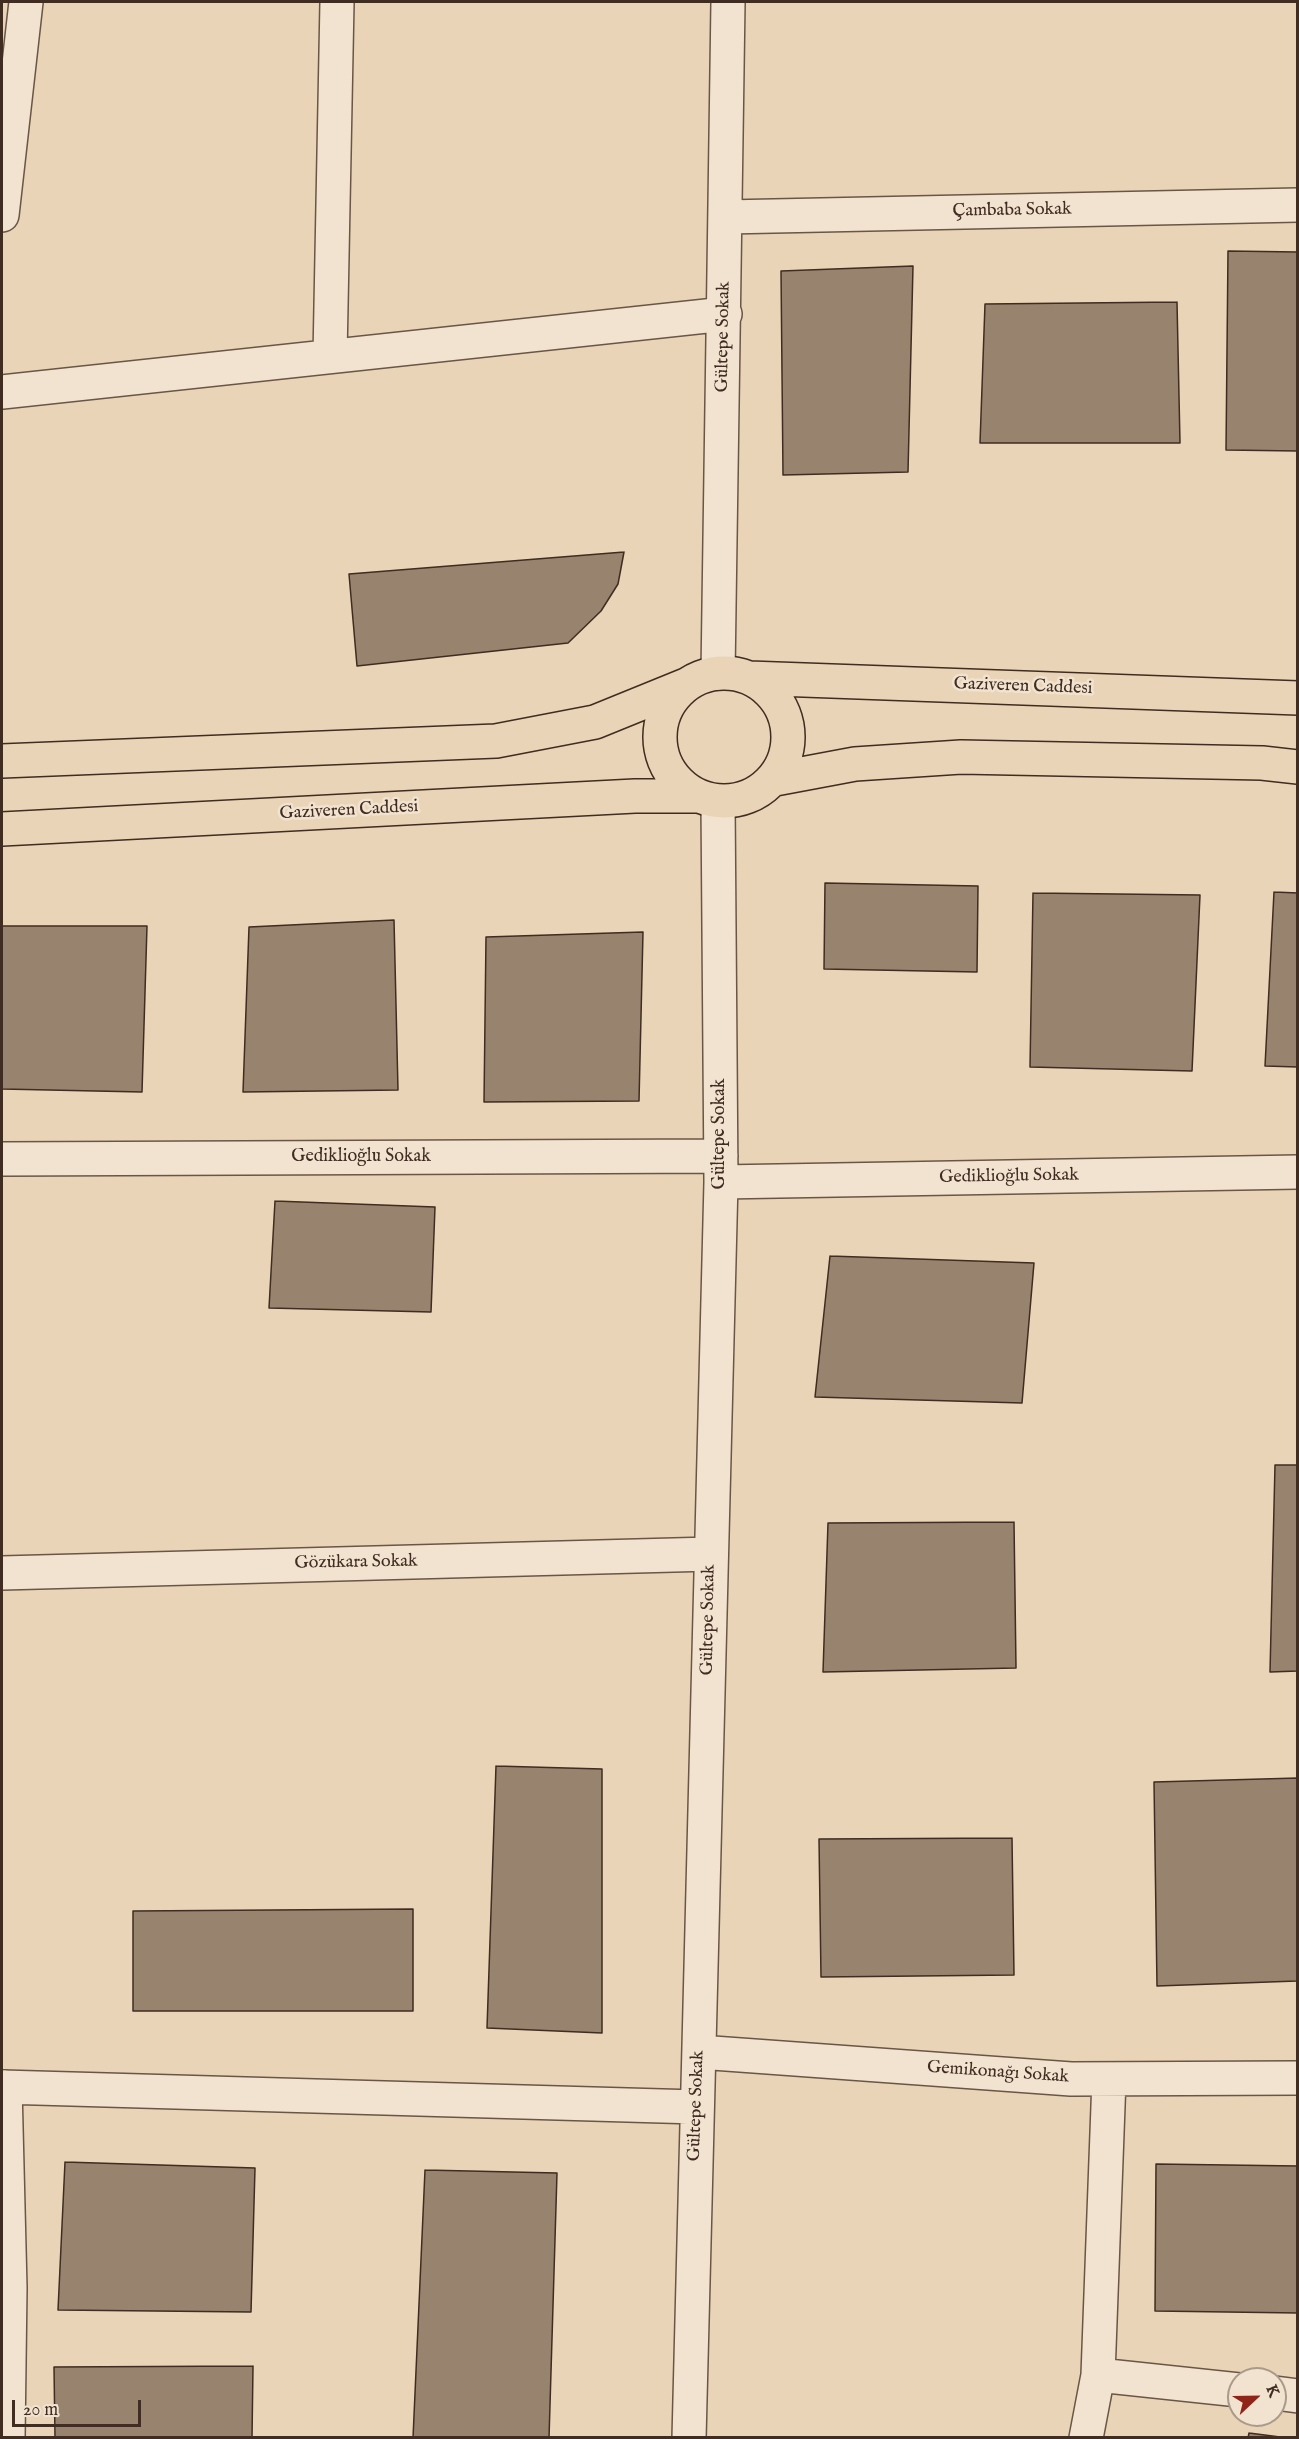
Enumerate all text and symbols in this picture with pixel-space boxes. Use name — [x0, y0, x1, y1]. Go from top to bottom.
street label: Çambaba Sokak — [952, 199, 1072, 223]
street label: Gültepe Sokak — [712, 281, 736, 393]
street label: Gaziveren Caddesi — [953, 674, 1093, 700]
street label: Gaziveren Caddesi — [279, 797, 419, 825]
street label: Gültepe Sokak — [709, 1079, 731, 1189]
street label: Gediklioğlu Sokak — [291, 1146, 431, 1168]
street label: Gediklioğlu Sokak — [939, 1165, 1079, 1189]
street label: Gözükara Sokak — [294, 1551, 418, 1575]
street label: Gültepe Sokak — [697, 1564, 721, 1676]
street label: Gültepe Sokak — [684, 2050, 710, 2162]
street label: Gemikonağı Sokak — [926, 2057, 1070, 2089]
north arrow — [1227, 2367, 1287, 2427]
text: K — [1260, 2382, 1283, 2400]
scale bar — [15, 2388, 144, 2426]
text: 20 m — [23, 2399, 58, 2422]

